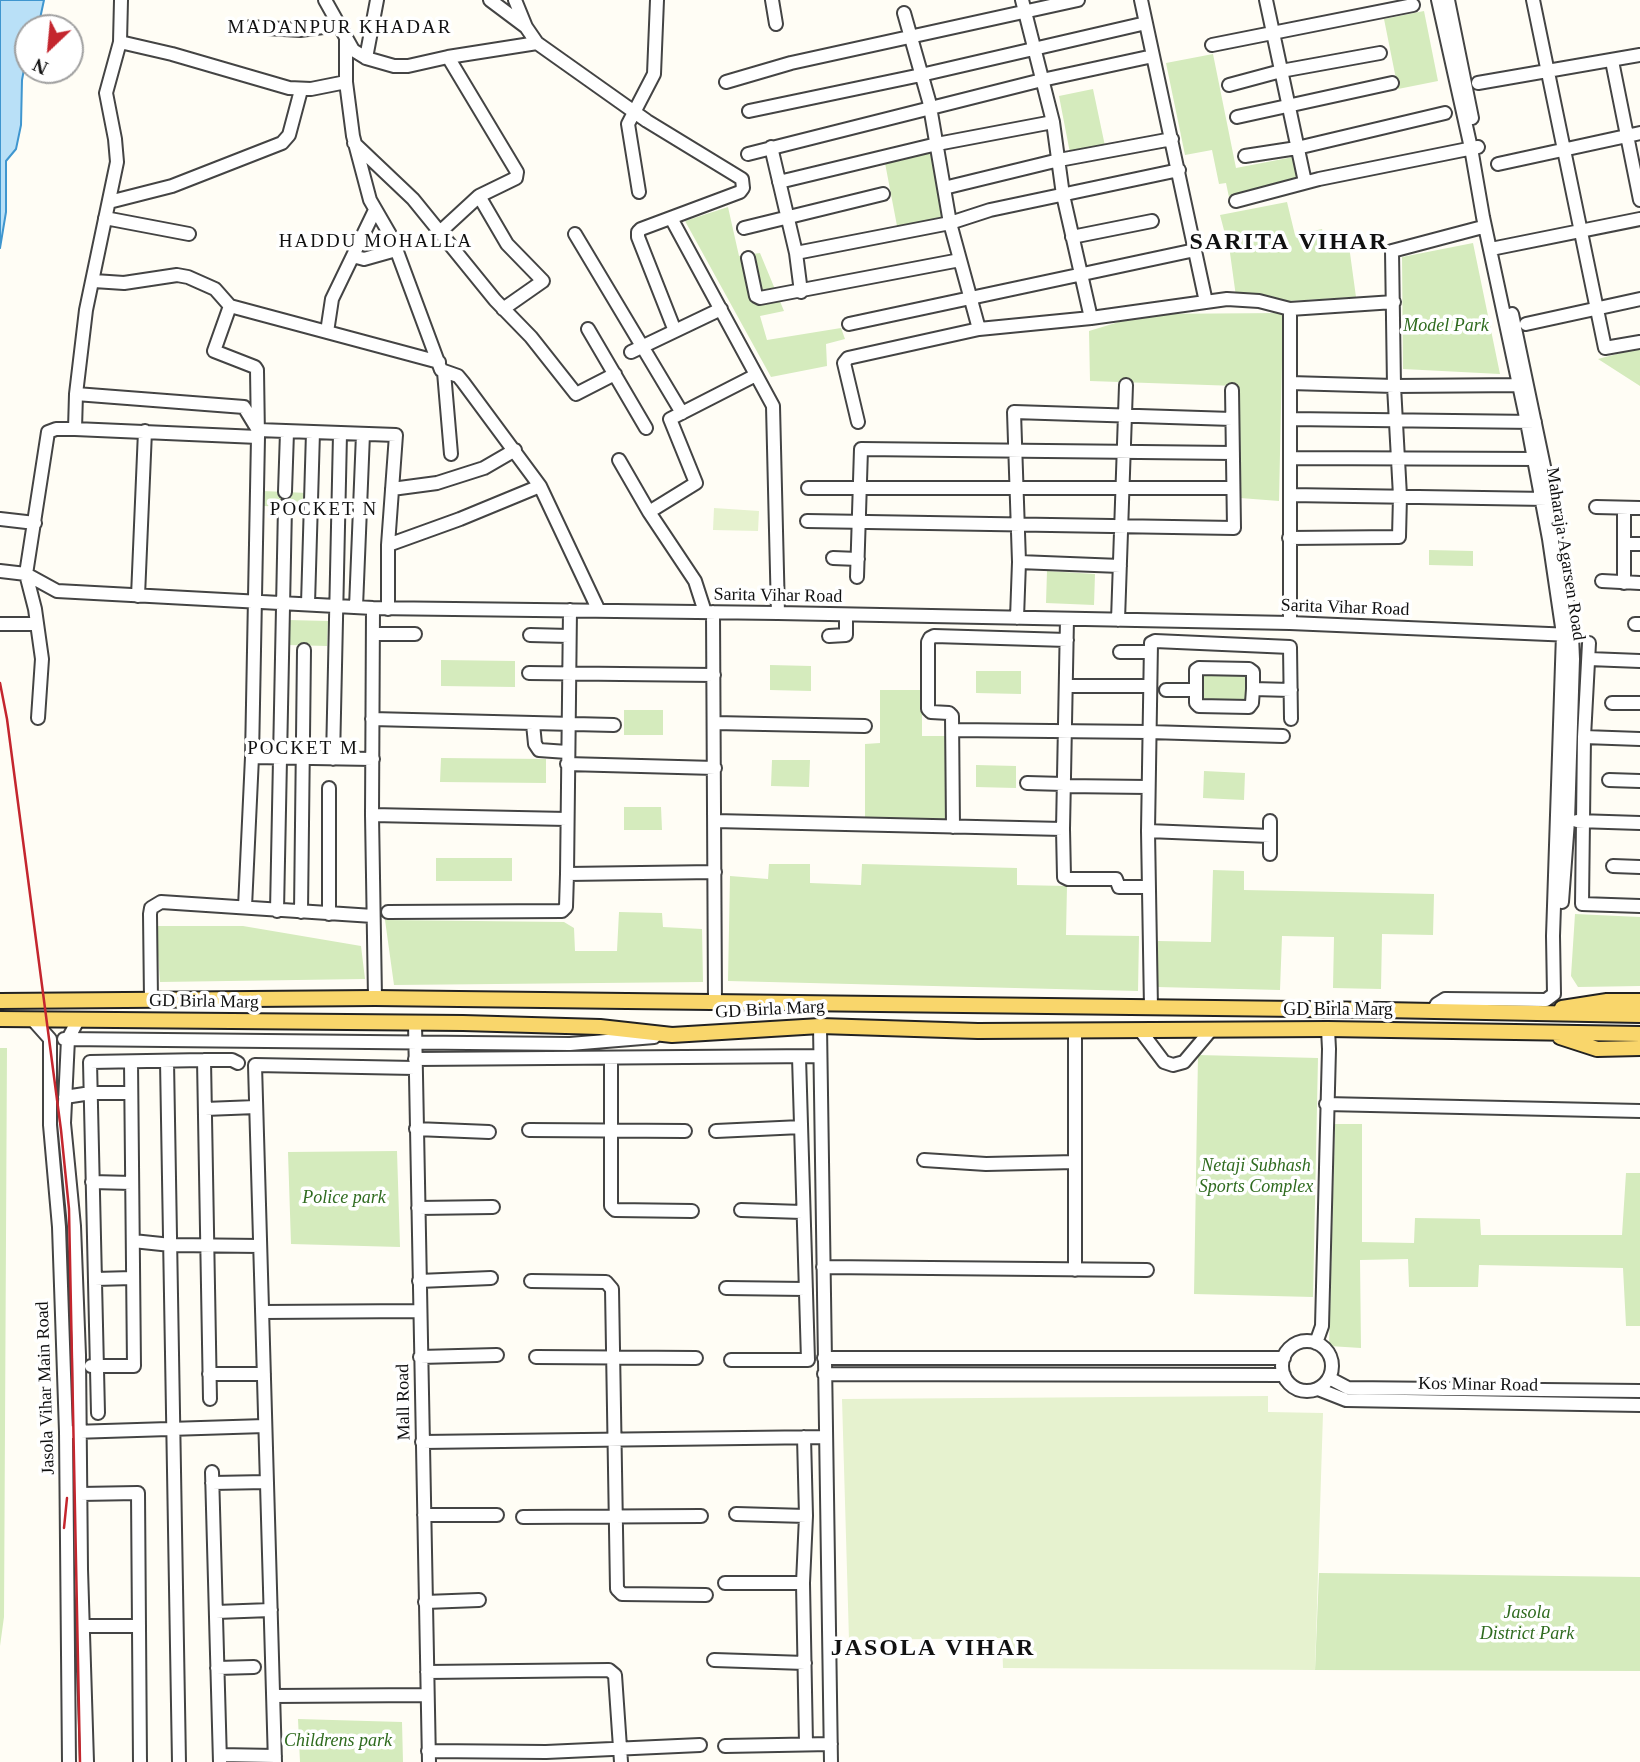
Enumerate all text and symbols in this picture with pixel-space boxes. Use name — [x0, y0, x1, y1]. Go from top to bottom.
north arrow — [14, 14, 84, 84]
district label: MADANPUR KHADAR — [229, 17, 451, 39]
text: N — [30, 54, 51, 79]
district label: SARITA VIHAR — [1191, 229, 1387, 257]
district label: HADDU MOHALLA — [280, 231, 472, 253]
park label: Model Park — [1403, 315, 1489, 337]
street label: Maharaja Agarsen Road — [1541, 466, 1589, 642]
district label: POCKET N — [271, 499, 377, 521]
street label: Sarita Vihar Road — [713, 584, 843, 608]
street label: Sarita Vihar Road — [1280, 595, 1410, 621]
district label: POCKET M — [248, 738, 358, 760]
street label: GD Birla Marg — [149, 990, 259, 1014]
street label: GD Birla Marg — [715, 996, 825, 1024]
street label: GD Birla Marg — [1283, 999, 1393, 1021]
park label: Netaji Subhash Sports Complex — [1199, 1155, 1313, 1198]
park label: Police park — [302, 1187, 386, 1209]
street label: Jasola Vihar Main Road — [32, 1301, 60, 1475]
street label: Mall Road — [393, 1364, 415, 1440]
street label: Kos Minar Road — [1418, 1373, 1538, 1397]
park label: Jasola District Park — [1480, 1602, 1574, 1644]
district label: JASOLA VIHAR — [832, 1635, 1034, 1663]
park label: Childrens park — [284, 1730, 392, 1752]

